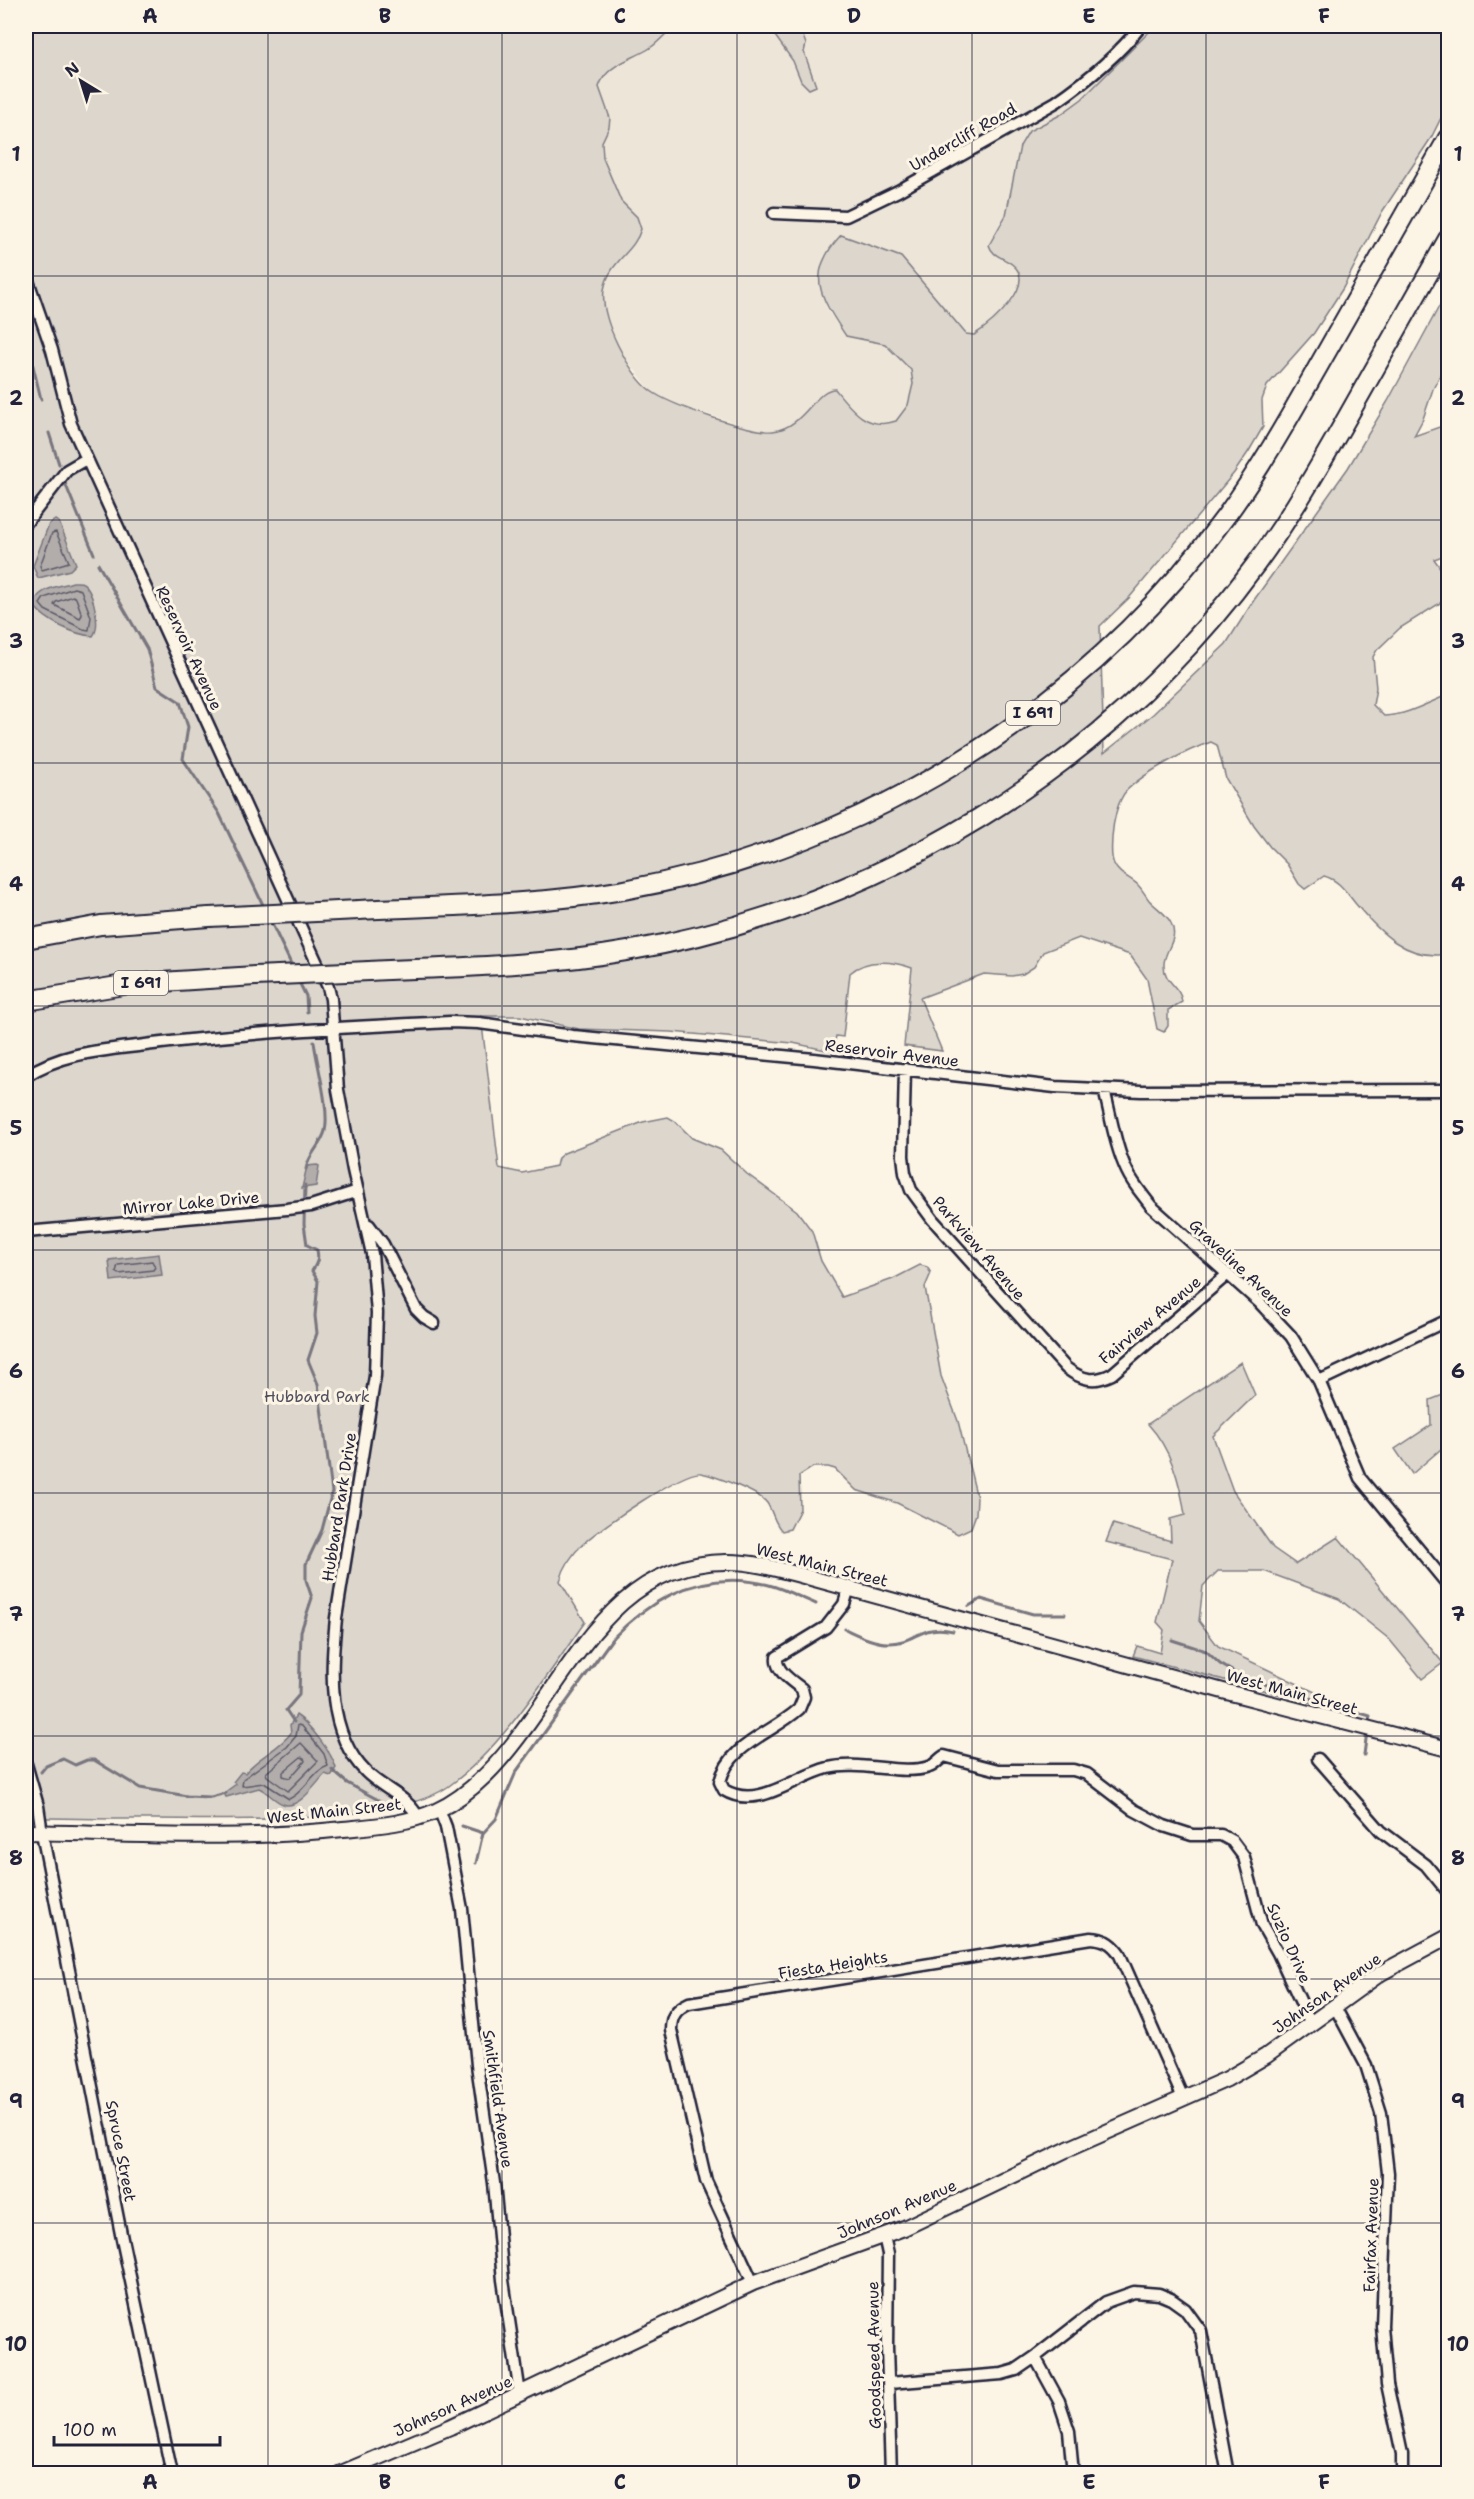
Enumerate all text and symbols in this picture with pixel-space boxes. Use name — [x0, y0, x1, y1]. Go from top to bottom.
text: A — [142, 3, 158, 29]
text: B — [379, 3, 391, 29]
text: C — [614, 3, 626, 29]
text: D — [847, 3, 861, 29]
text: E — [1082, 3, 1096, 29]
text: F — [1318, 3, 1330, 29]
north arrow — [51, 51, 111, 111]
text: N — [61, 57, 84, 82]
street label: Undercliff Road — [906, 98, 1020, 176]
text: 1 — [11, 141, 21, 167]
text: 1 — [1453, 141, 1463, 167]
text: 2 — [9, 385, 23, 411]
text: 2 — [1451, 385, 1465, 411]
street label: Reservoir Avenue — [151, 582, 227, 714]
text: 3 — [9, 628, 23, 654]
text: 3 — [1451, 628, 1465, 654]
road number: I 691 — [1006, 701, 1060, 725]
text: 4 — [9, 871, 23, 897]
text: 4 — [1451, 871, 1465, 897]
road number: I 691 — [114, 971, 168, 995]
street label: Reservoir Avenue — [824, 1034, 960, 1072]
text: 5 — [10, 1115, 22, 1141]
text: 5 — [1452, 1115, 1464, 1141]
street label: Mirror Lake Drive — [122, 1187, 260, 1219]
street label: Parkview Avenue — [928, 1191, 1030, 1305]
street label: Graveline Avenue — [1185, 1214, 1297, 1322]
street label: Fairview Avenue — [1095, 1271, 1205, 1369]
text: 6 — [9, 1358, 23, 1384]
text: 6 — [1451, 1358, 1465, 1384]
park label: Hubbard Park — [264, 1386, 370, 1407]
street label: Hubbard Park Drive — [317, 1431, 361, 1583]
street label: West Main Street — [754, 1538, 890, 1592]
text: 7 — [9, 1601, 23, 1627]
text: 7 — [1451, 1601, 1465, 1627]
street label: West Main Street — [1224, 1664, 1360, 1720]
street label: West Main Street — [266, 1793, 402, 1829]
text: 8 — [9, 1845, 23, 1871]
text: 8 — [1451, 1845, 1465, 1871]
street label: Suzio Drive — [1262, 1900, 1316, 1986]
street label: Fiesta Heights — [777, 1946, 889, 1984]
street label: Johnson Avenue — [1269, 1948, 1385, 2038]
street label: Smithfield Avenue — [478, 2029, 518, 2169]
text: 9 — [9, 2088, 23, 2114]
text: 9 — [1451, 2088, 1465, 2114]
street label: Spruce Street — [101, 2098, 141, 2204]
street label: Johnson Avenue — [834, 2174, 960, 2244]
street label: Fairfax Avenue — [1359, 2177, 1383, 2293]
street label: Goodspeed Avenue — [862, 2281, 886, 2429]
text: 10 — [5, 2331, 27, 2357]
text: 10 — [1447, 2331, 1469, 2357]
street label: Johnson Avenue — [390, 2370, 516, 2442]
scale bar — [54, 2409, 220, 2447]
text: 100 m — [63, 2418, 117, 2442]
text: A — [142, 2469, 158, 2495]
text: B — [379, 2469, 391, 2495]
text: C — [614, 2469, 626, 2495]
text: D — [847, 2469, 861, 2495]
text: E — [1082, 2469, 1096, 2495]
text: F — [1318, 2469, 1330, 2495]

